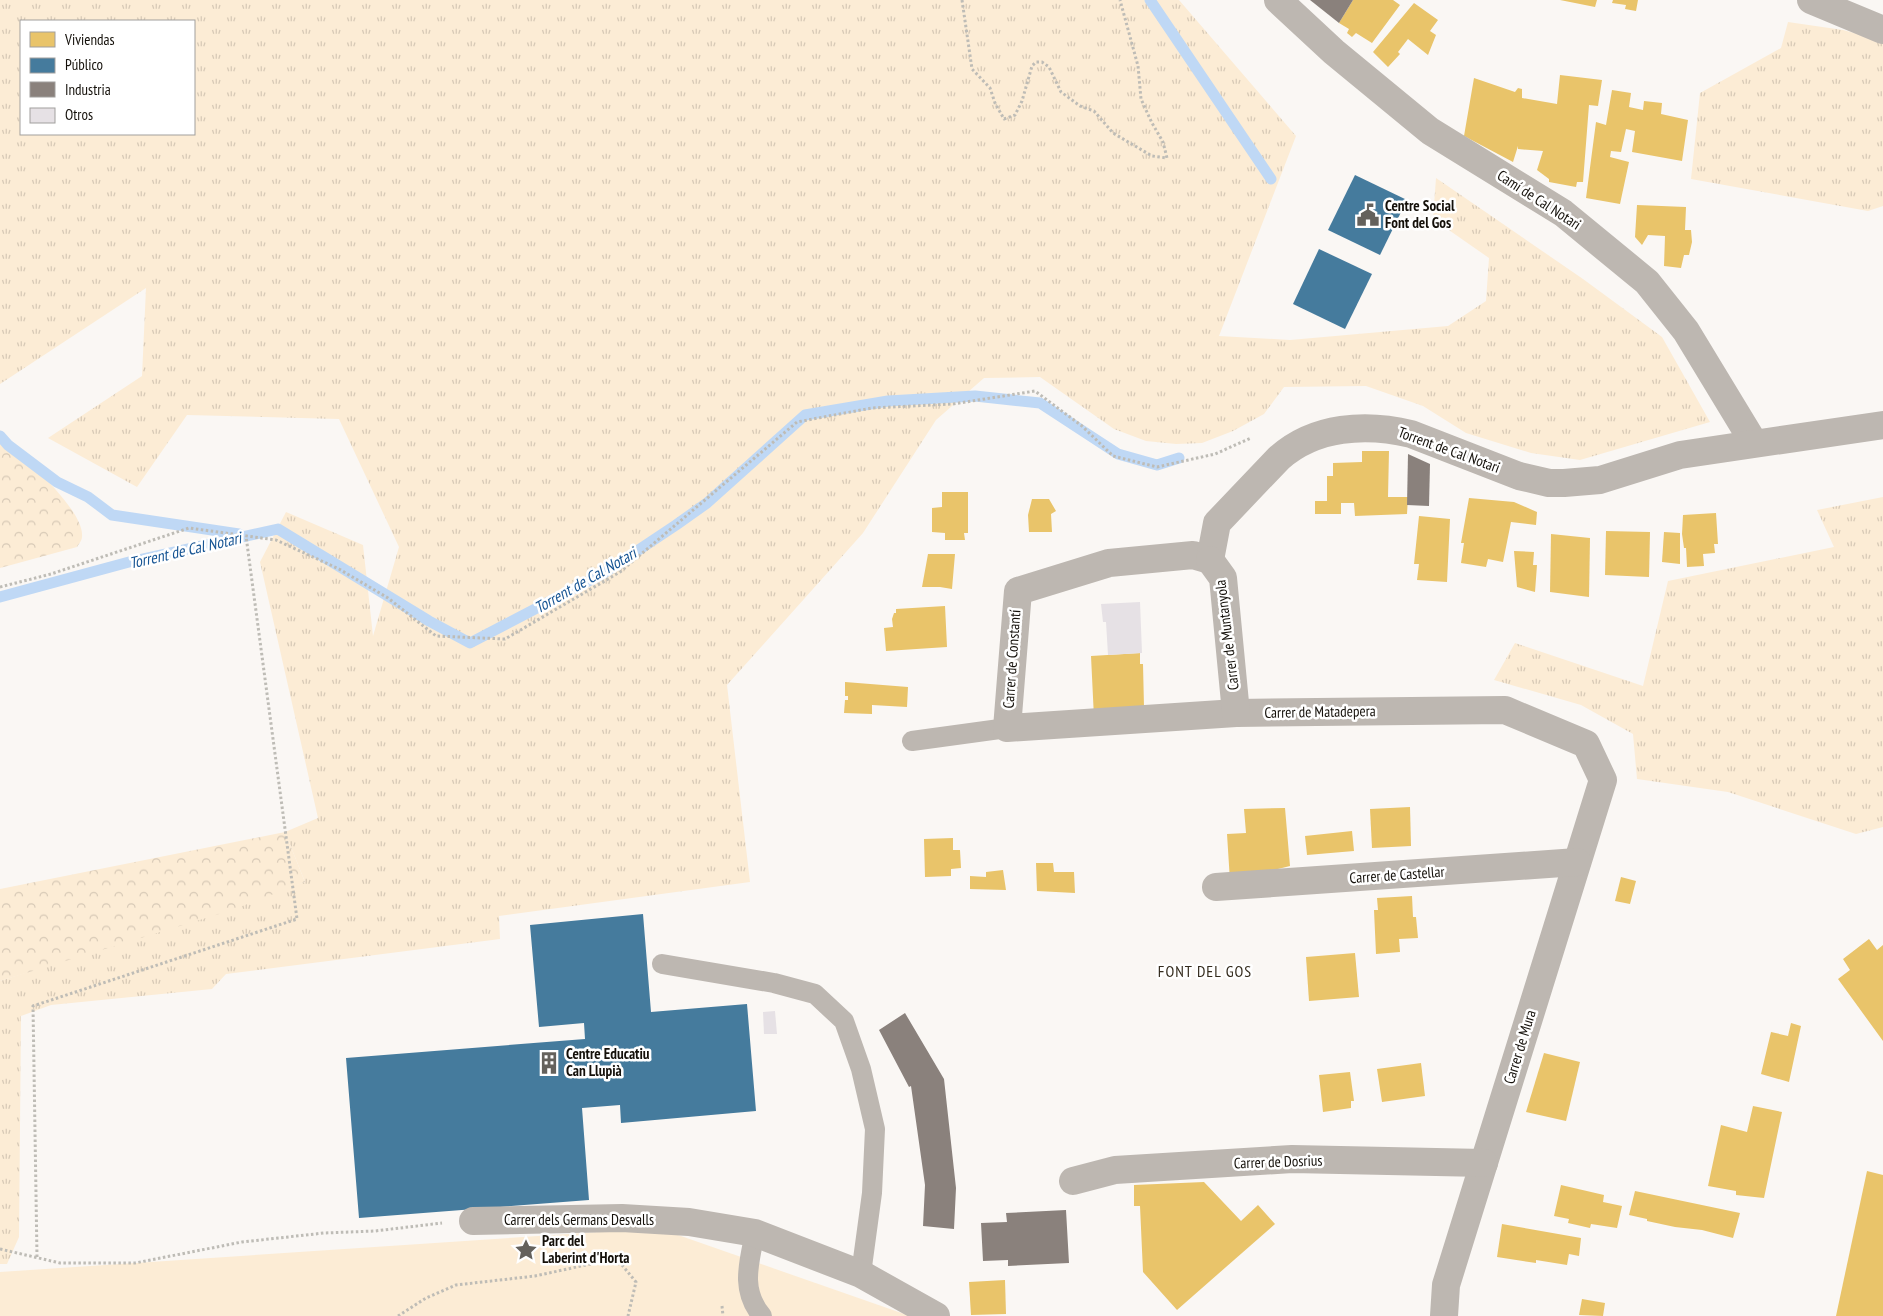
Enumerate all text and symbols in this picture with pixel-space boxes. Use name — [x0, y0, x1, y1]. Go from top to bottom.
legend — [20, 20, 195, 135]
text: Viviendas — [64, 30, 115, 49]
text: Público — [65, 55, 103, 74]
text: Industria — [65, 80, 111, 99]
text: Otros — [65, 105, 93, 124]
street label: Camí de Cal Notari — [1494, 165, 1585, 234]
place label: Centre Social Font del Gos — [1385, 196, 1455, 232]
public building icon: Centre Social Font del Gos — [1355, 202, 1381, 228]
street label: Torrent de Cal Notari — [1396, 422, 1503, 477]
water label: Torrent de Cal Notari — [127, 527, 245, 573]
water label: Torrent de Cal Notari — [530, 541, 642, 617]
street label: Carrer de Muntanyola — [1210, 579, 1243, 691]
street label: Carrer de Constantí — [999, 608, 1024, 709]
street label: Carrer de Matadepera — [1264, 701, 1376, 722]
street label: Carrer de Castellar — [1349, 862, 1446, 887]
district label: FONT DEL GOS — [1158, 961, 1252, 981]
street label: Carrer de Mura — [1499, 1008, 1540, 1086]
place label: Centre Educatiu Can Llupià — [566, 1044, 650, 1080]
building icon: Centre Educatiu Can Llupià — [536, 1050, 562, 1076]
street label: Carrer de Dosrius — [1233, 1150, 1323, 1173]
street label: Carrer dels Germans Desvalls — [504, 1210, 654, 1229]
place label: Parc del Laberint d'Horta — [542, 1231, 630, 1267]
place icon: Parc del Laberint d'Horta — [513, 1237, 539, 1263]

